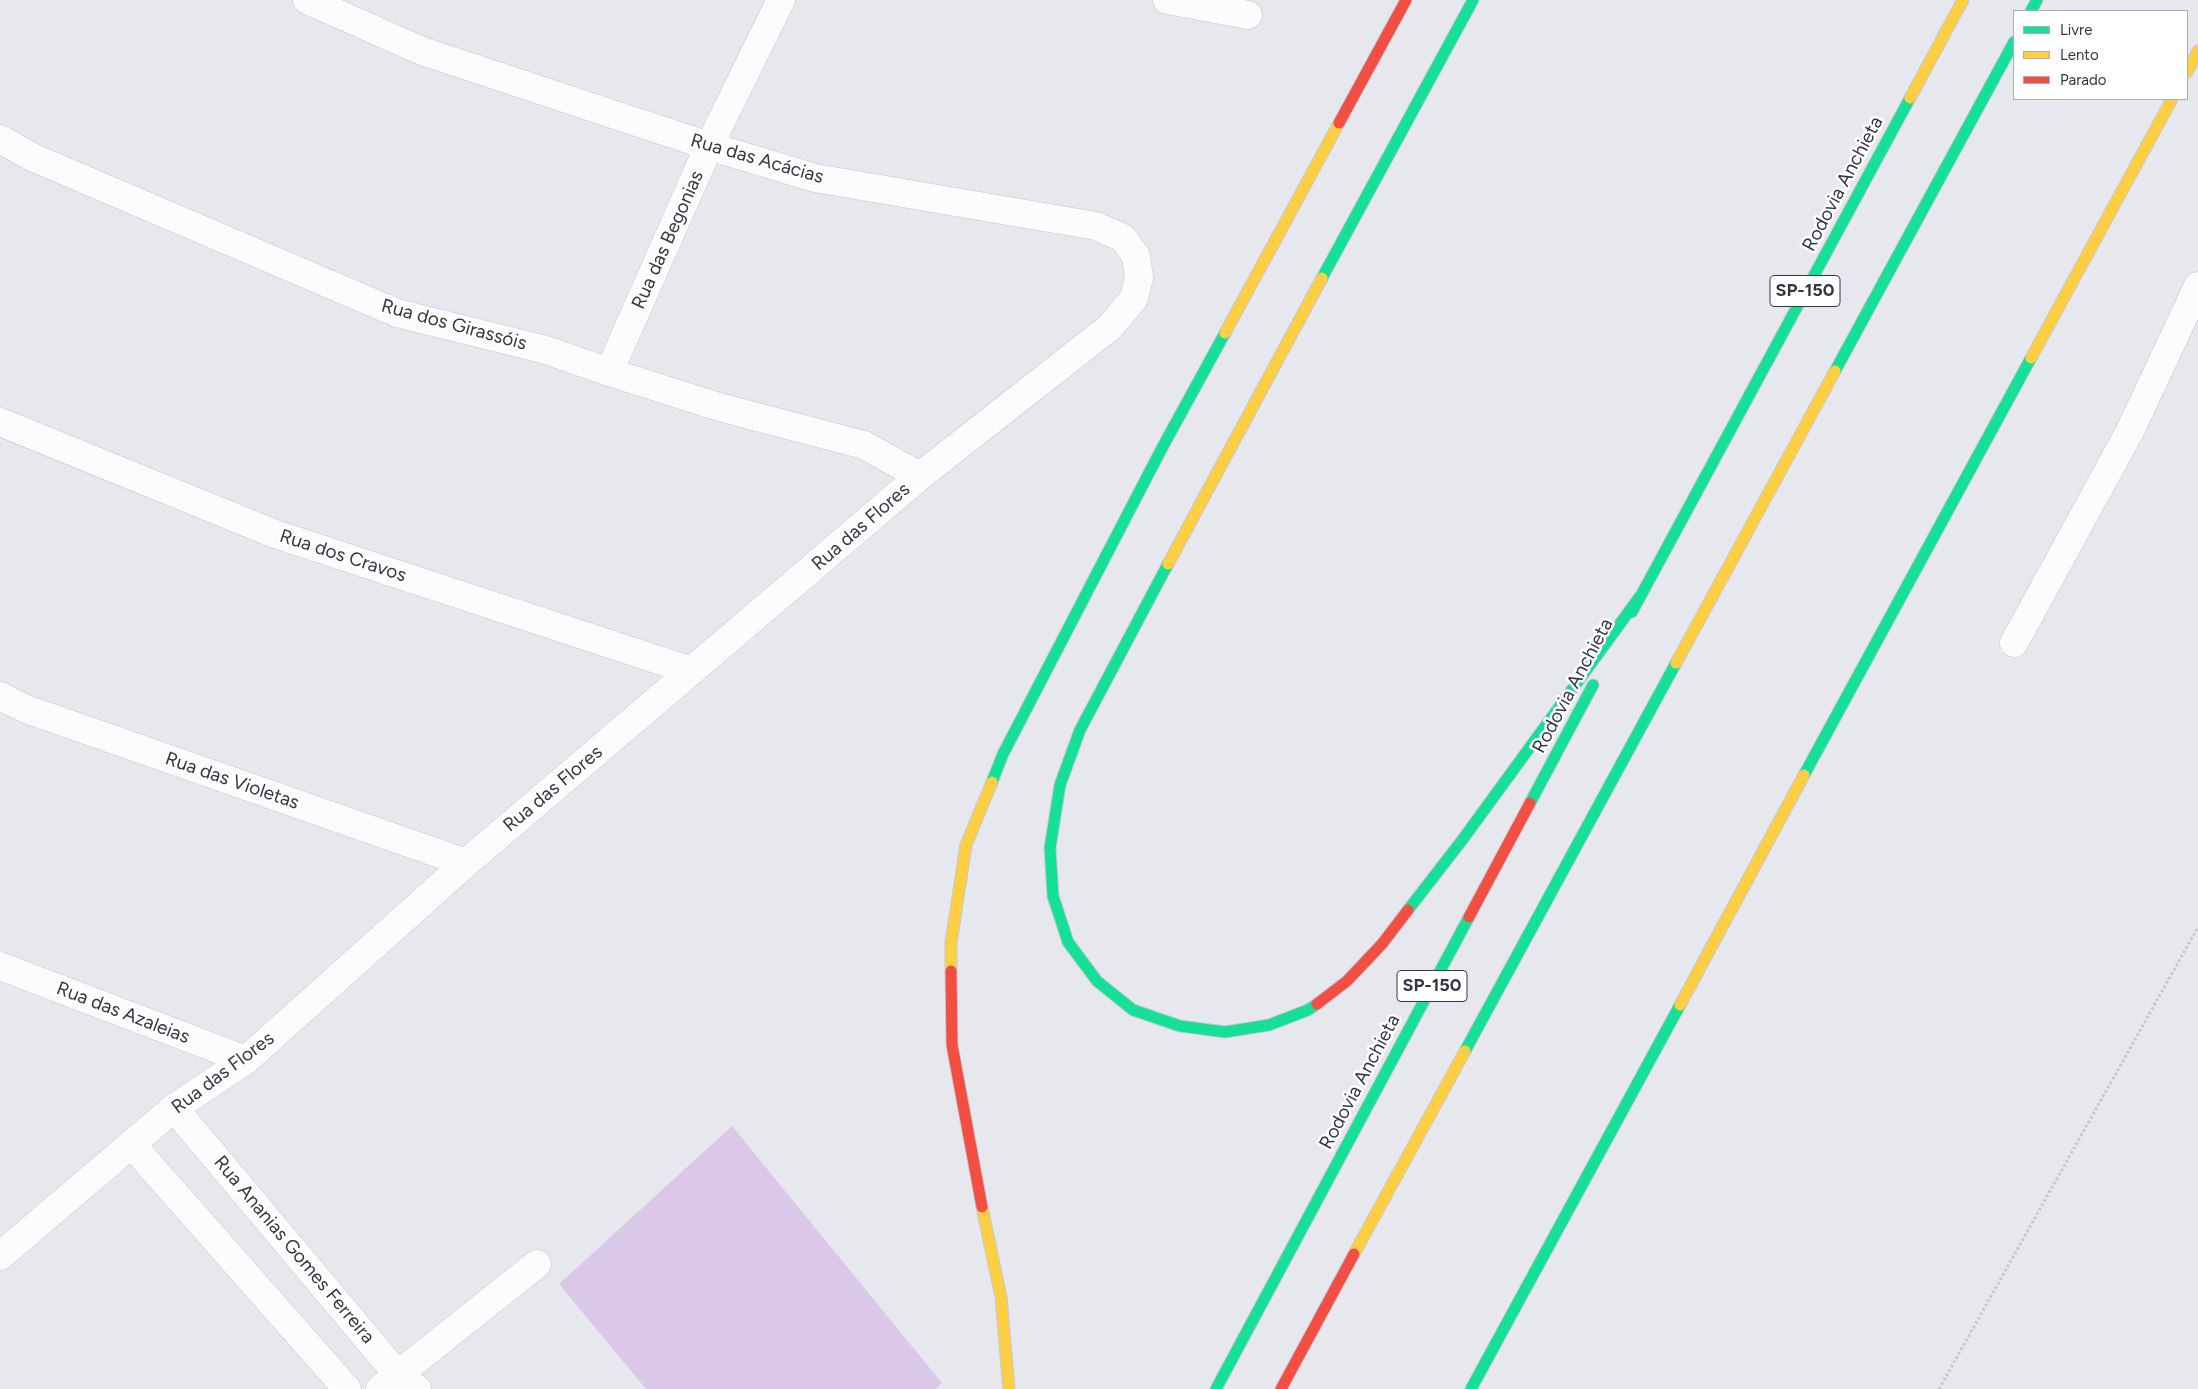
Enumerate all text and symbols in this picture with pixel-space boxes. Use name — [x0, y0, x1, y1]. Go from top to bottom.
legend — [2013, 10, 2188, 100]
text: Livre — [2060, 21, 2092, 39]
text: Lento — [2060, 46, 2099, 64]
text: Parado — [2060, 71, 2106, 89]
street label: Rodovia Anchieta — [1798, 113, 1888, 255]
street label: Rua das Acácias — [688, 129, 826, 189]
street label: Rua das Begonias — [627, 167, 709, 313]
road number: SP-150 — [1770, 276, 1840, 306]
street label: Rua dos Girassóis — [379, 295, 529, 355]
street label: Rua das Flores — [807, 478, 915, 576]
street label: Rua dos Cravos — [277, 525, 409, 587]
street label: Rodovia Anchieta — [1528, 615, 1618, 757]
street label: Rua das Flores — [499, 741, 607, 837]
street label: Rua das Violetas — [162, 747, 302, 815]
road number: SP-150 — [1397, 970, 1467, 1001]
street label: Rua das Azaleias — [53, 977, 193, 1049]
street label: Rodovia Anchieta — [1315, 1011, 1405, 1153]
street label: Rua das Flores — [167, 1027, 279, 1119]
street label: Rua Ananias Gomes Ferreira — [209, 1151, 379, 1349]

